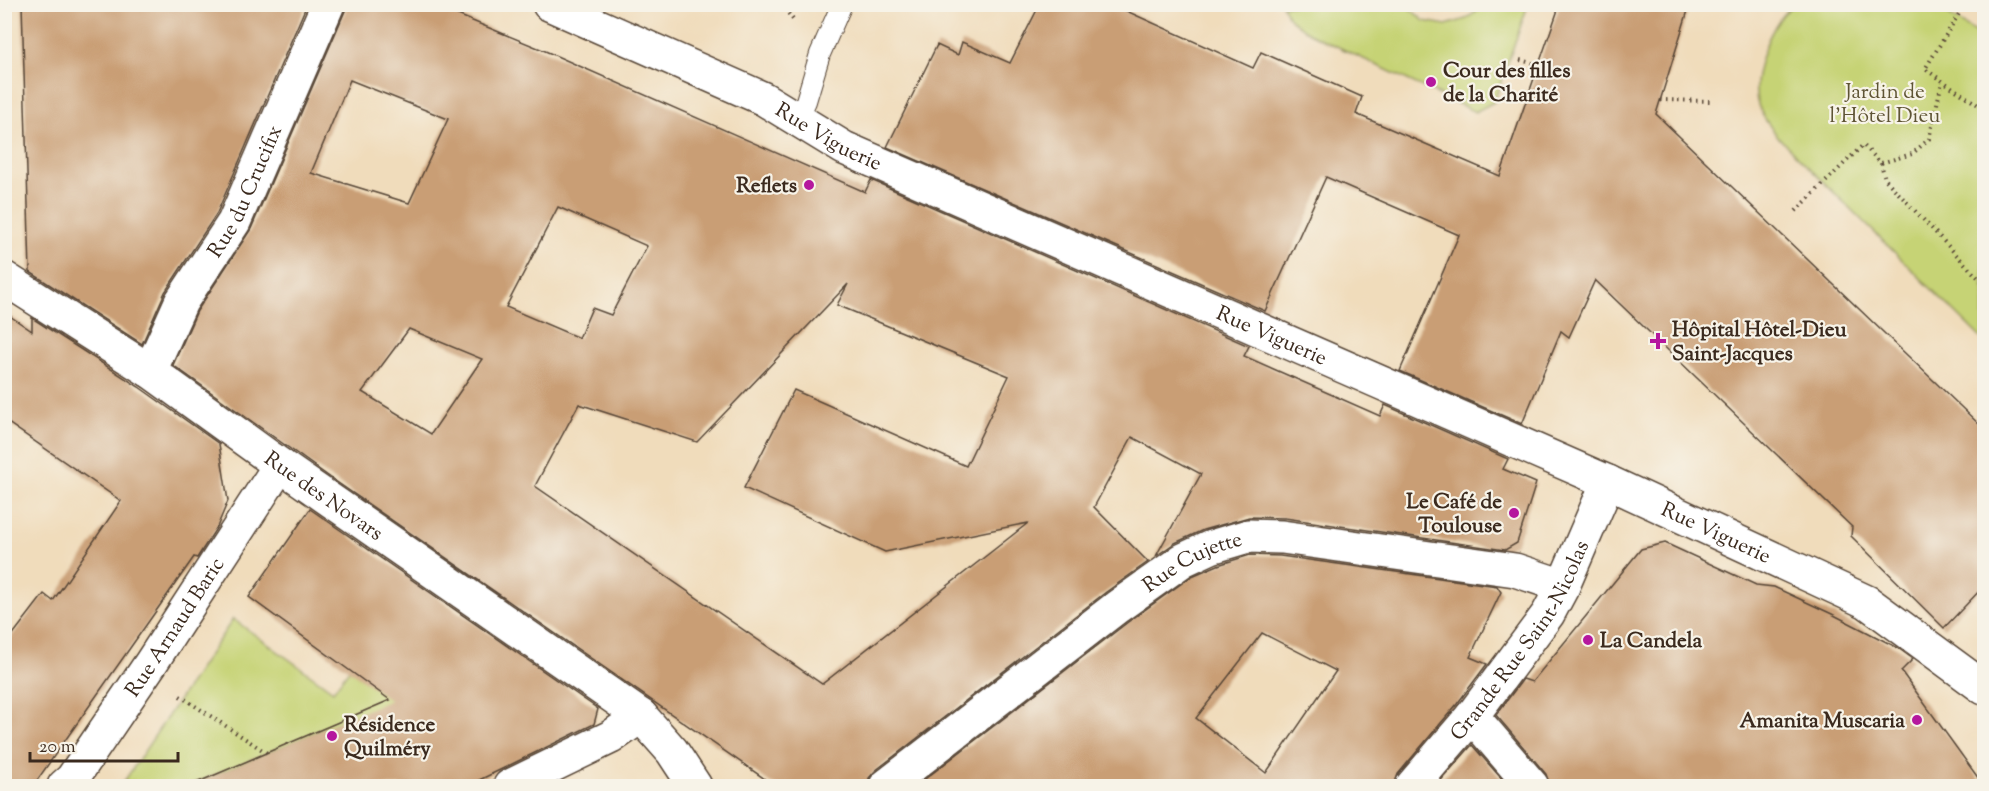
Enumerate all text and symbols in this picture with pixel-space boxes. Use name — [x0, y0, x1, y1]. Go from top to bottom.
place label: Cour des filles de la Charité — [1443, 57, 1570, 111]
marker: Cour des filles de la Charité — [1424, 75, 1438, 89]
park label: Jardin de l'Hôtel Dieu — [1830, 78, 1940, 132]
street label: Rue Viguerie — [769, 96, 886, 180]
street label: Rue du Crucifix — [201, 121, 291, 264]
place label: Reflets — [736, 172, 797, 202]
marker: Reflets — [802, 178, 816, 192]
street label: Rue Viguerie — [1211, 300, 1331, 374]
place label: Hôpital Hôtel-Dieu Saint-Jacques — [1672, 316, 1848, 370]
marker: Hôpital Hôtel-Dieu Saint-Jacques — [1649, 332, 1667, 350]
street label: Rue des Novars — [257, 445, 388, 549]
place label: Le Café de Toulouse — [1406, 488, 1502, 542]
street label: Rue Viguerie — [1656, 496, 1775, 572]
marker: Le Café de Toulouse — [1507, 506, 1521, 520]
street label: Rue Cujette — [1137, 526, 1246, 601]
street label: Grande Rue Saint-Nicolas — [1444, 536, 1598, 748]
street label: Rue Arnaud Baric — [119, 552, 233, 704]
place label: La Candela — [1600, 627, 1703, 657]
marker: La Candela — [1581, 633, 1595, 647]
place label: Amanita Muscaria — [1740, 707, 1905, 737]
place label: Résidence Quilméry — [344, 711, 436, 765]
marker: Amanita Muscaria — [1910, 713, 1924, 727]
scale bar — [30, 725, 178, 763]
marker: Résidence Quilméry — [325, 729, 339, 743]
text: 20 m — [39, 735, 76, 761]

